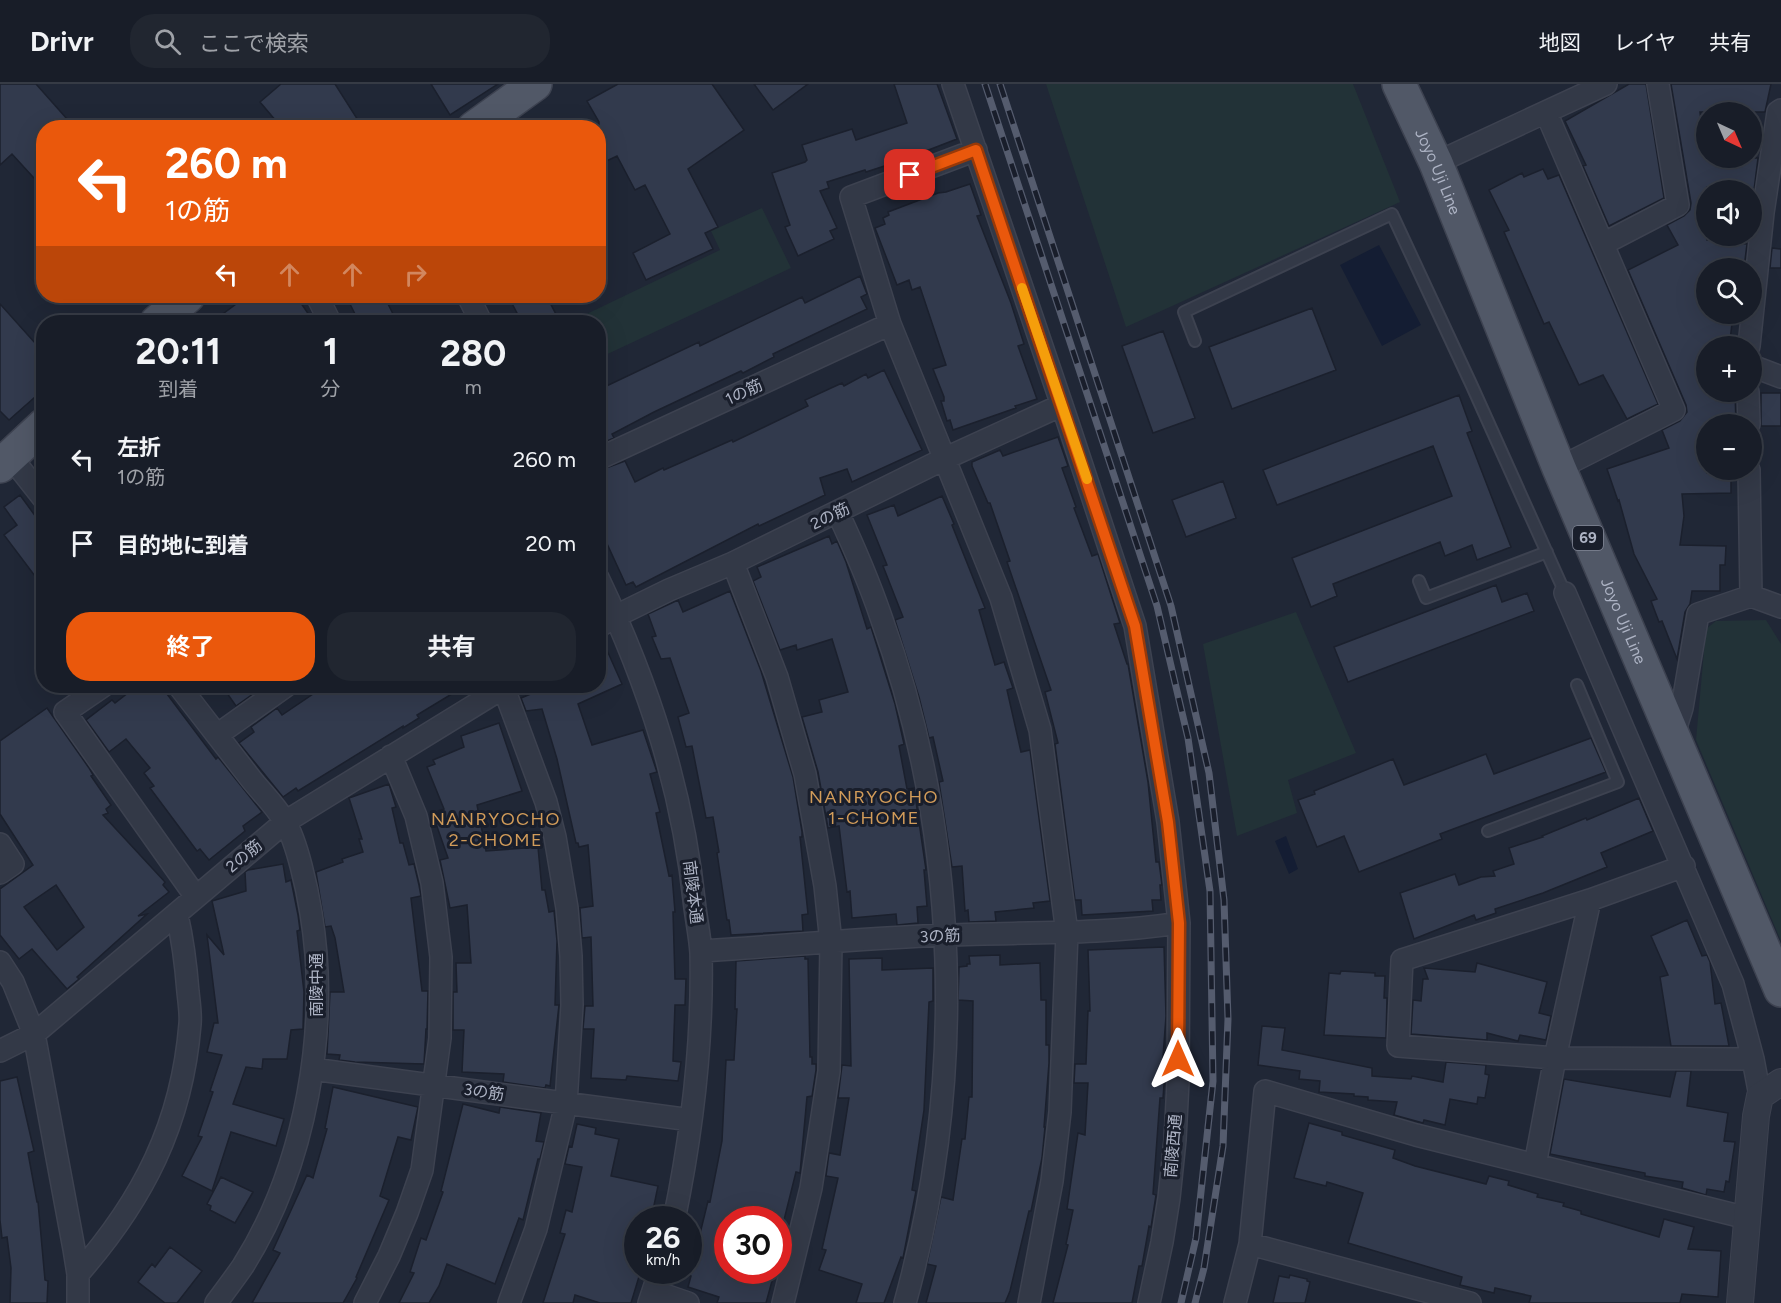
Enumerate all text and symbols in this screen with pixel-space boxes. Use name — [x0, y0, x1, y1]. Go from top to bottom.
search box — [130, 14, 550, 68]
text: Drivr — [30, 24, 94, 58]
icon: search — [151, 25, 184, 58]
text: ここで検索 — [199, 30, 309, 57]
text: 地図 — [1539, 30, 1581, 55]
text: レイヤ — [1614, 30, 1676, 55]
text: 共有 — [1709, 30, 1751, 55]
north arrow — [1696, 102, 1762, 168]
map controls — [1696, 102, 1762, 480]
street label: Joyo Uji Line — [1412, 125, 1465, 217]
text: 260 m — [165, 138, 288, 189]
icon: left — [66, 144, 144, 222]
pin — [884, 149, 935, 200]
icon: arrive — [893, 158, 926, 191]
button: sound — [1696, 180, 1762, 246]
text: 1の筋 — [165, 194, 230, 227]
icon: left — [210, 258, 243, 291]
icon: ahead — [273, 258, 306, 291]
icon: ahead — [336, 258, 369, 291]
icon: right — [399, 258, 432, 291]
button: search — [1696, 258, 1762, 324]
text: 20:11 — [136, 330, 221, 373]
text: 1 — [323, 330, 338, 373]
text: 280 — [440, 332, 506, 375]
button: + — [1696, 336, 1762, 402]
text: m — [465, 375, 482, 399]
street label: 1の筋 — [722, 375, 766, 409]
text: 到着 — [158, 377, 198, 401]
text: 分 — [321, 377, 341, 401]
button: − — [1696, 414, 1762, 480]
text: 左折 — [117, 434, 161, 461]
icon: left — [66, 443, 99, 476]
text: 260 m — [513, 446, 576, 473]
text: 1の筋 — [117, 465, 165, 489]
street label: 2の筋 — [807, 498, 853, 534]
road number: 69 — [1573, 526, 1603, 550]
icon: arrive — [66, 527, 99, 560]
text: 20 m — [525, 530, 576, 557]
text: 目的地に到着 — [117, 532, 249, 559]
street label: Joyo Uji Line — [1597, 575, 1651, 667]
button: 終了 — [66, 612, 315, 681]
button: 共有 — [327, 612, 576, 681]
district label: NANRYOCHO 1-CHOME — [809, 786, 939, 829]
district label: NANRYOCHO 2-CHOME — [431, 808, 561, 851]
street label: 2の筋 — [222, 836, 266, 876]
street label: 南陵本通 — [680, 859, 706, 925]
street label: 3の筋 — [919, 925, 961, 947]
street label: 南陵中通 — [307, 953, 326, 1017]
position arrow — [1146, 1027, 1210, 1091]
street label: 3の筋 — [463, 1080, 505, 1104]
street label: 南陵西通 — [1161, 1113, 1185, 1179]
speed limit sign: 30 — [714, 1206, 792, 1284]
text: 26 — [646, 1219, 680, 1256]
text: km/h — [646, 1251, 680, 1269]

